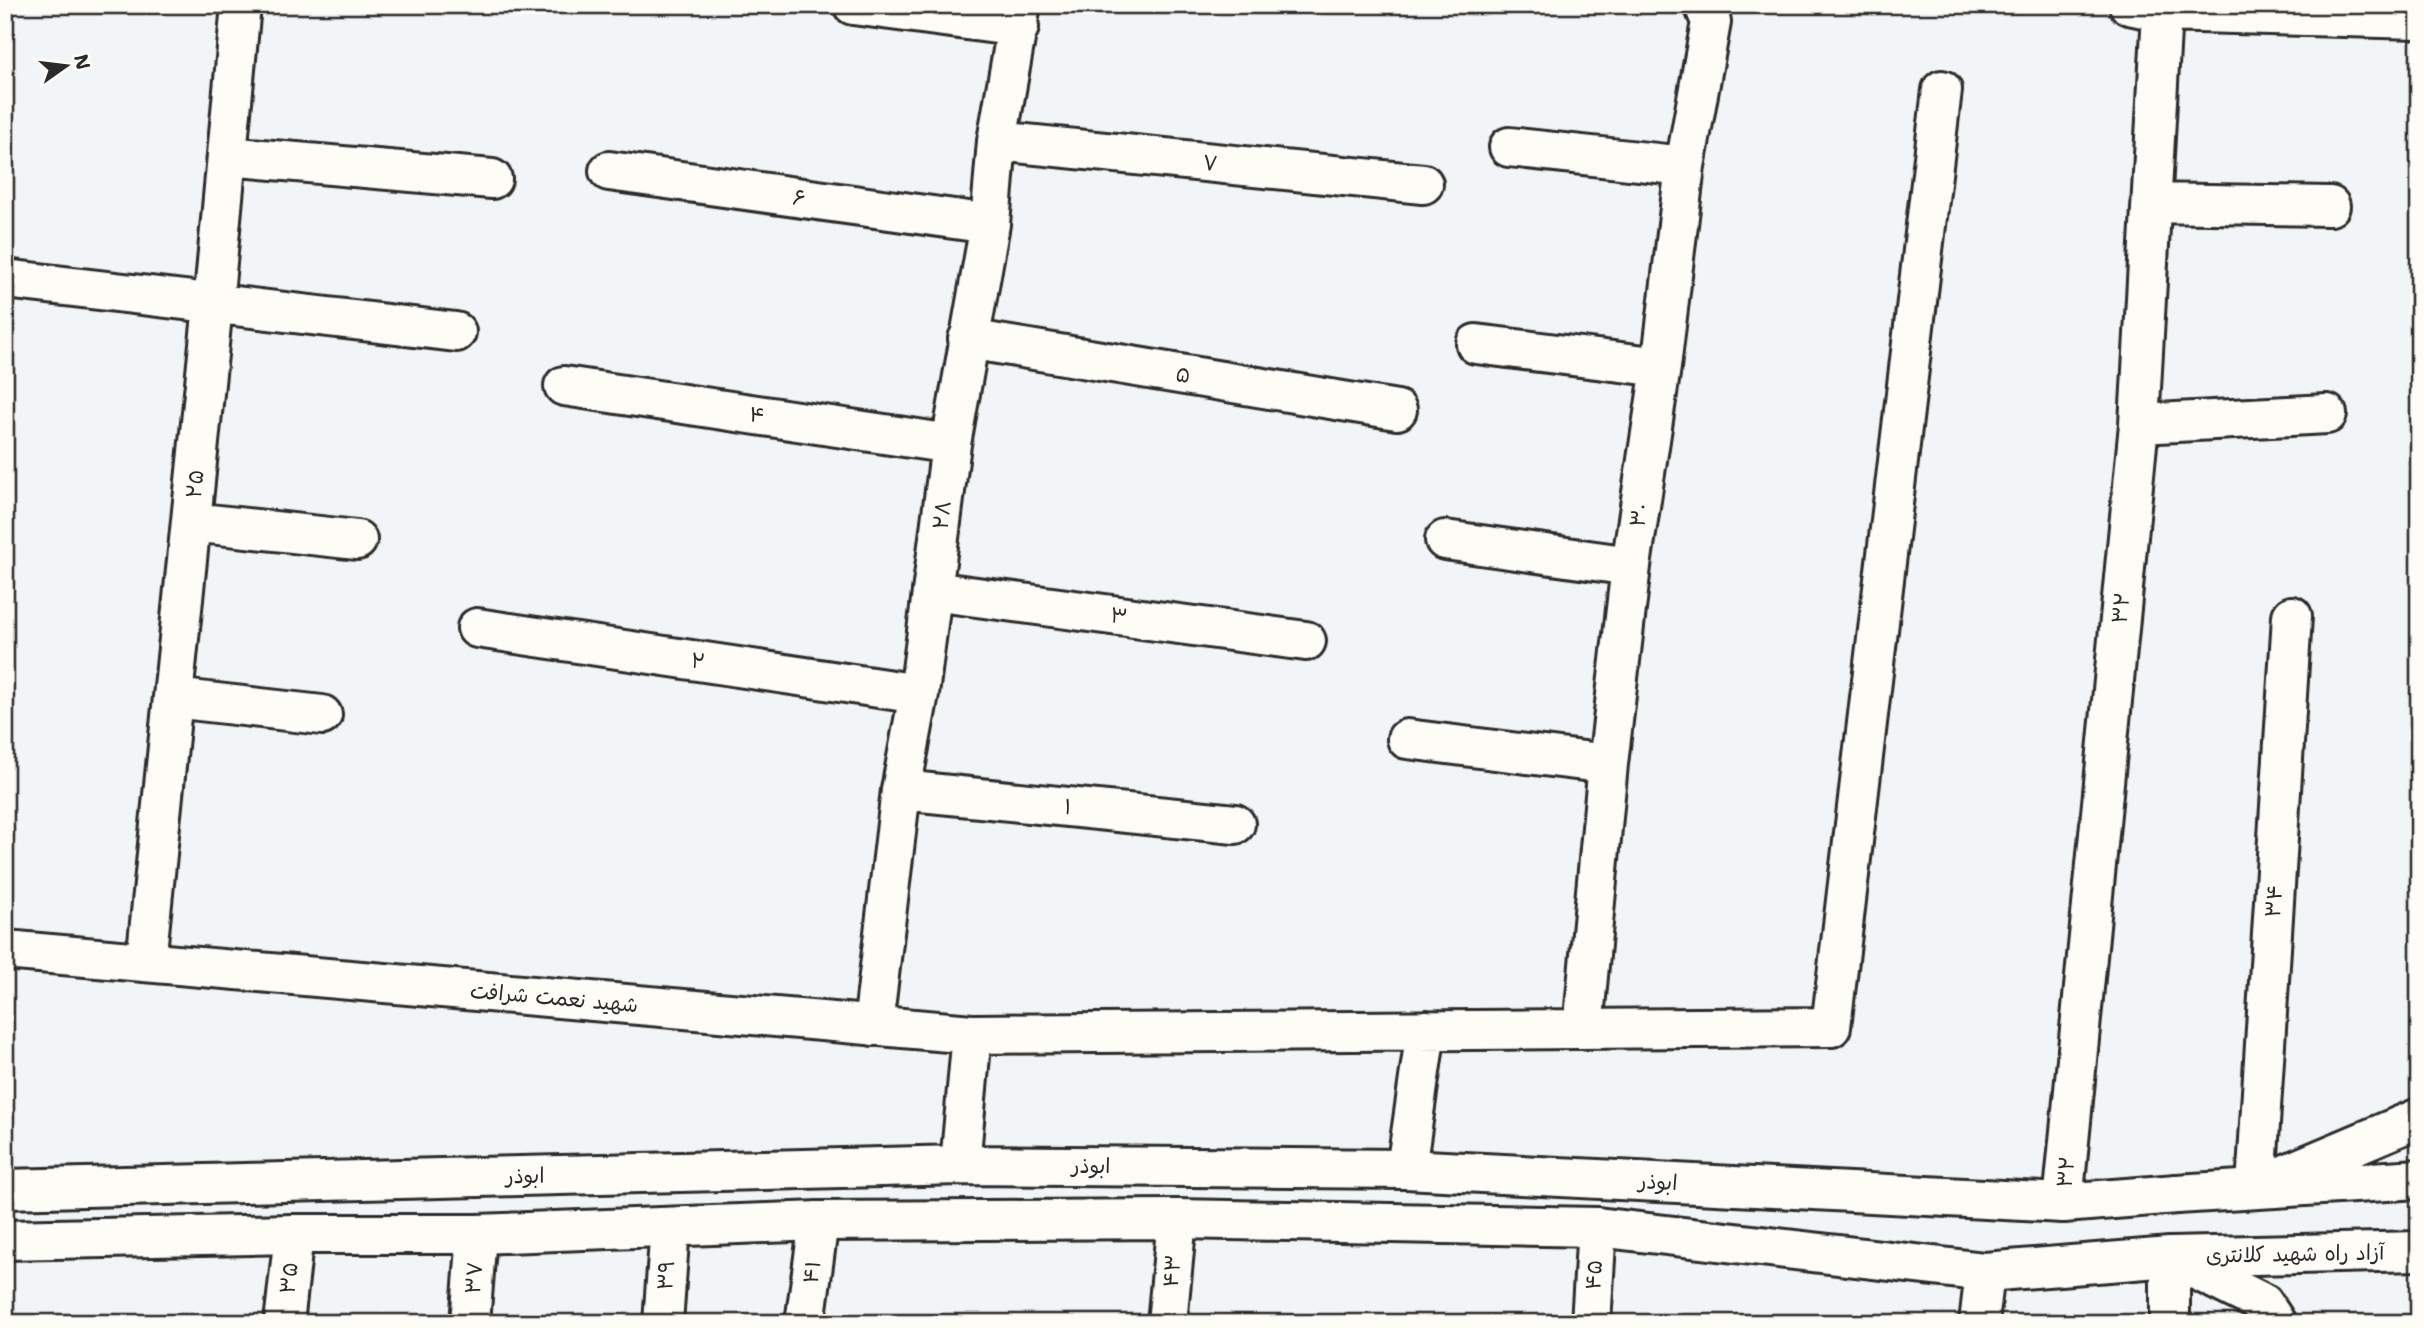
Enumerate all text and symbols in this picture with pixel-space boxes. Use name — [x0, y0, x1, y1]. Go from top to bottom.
north arrow — [32, 32, 102, 102]
text: N — [68, 52, 96, 72]
street label: ۷ — [1201, 148, 1219, 178]
street label: ۶ — [791, 183, 807, 213]
street label: ۵ — [1174, 360, 1192, 390]
street label: ۴ — [747, 400, 767, 430]
street label: ۲۵ — [180, 468, 210, 500]
street label: ۲۸ — [926, 499, 958, 531]
street label: ۳۰ — [1623, 501, 1655, 529]
street label: ۳۲ — [2105, 591, 2137, 625]
street label: ۳ — [1109, 601, 1129, 631]
street label: ۲ — [689, 646, 707, 676]
street label: ۱ — [1063, 793, 1073, 821]
street label: ۳۴ — [2259, 884, 2289, 918]
street label: شهید نعمت شرافت — [469, 977, 639, 1019]
street label: ابوذر — [1070, 1152, 1110, 1180]
street label: ۳۲ — [2050, 1155, 2082, 1189]
street label: ابوذر — [503, 1162, 545, 1190]
street label: ابوذر — [1636, 1167, 1678, 1197]
street label: آزاد راه شهید کلانتری — [2206, 1238, 2385, 1270]
street label: ۴۳ — [1157, 1253, 1187, 1289]
street label: ۴۱ — [797, 1258, 827, 1286]
street label: ۳۹ — [651, 1259, 681, 1291]
street label: ۴۵ — [1579, 1259, 1609, 1291]
street label: ۳۵ — [273, 1261, 305, 1295]
street label: ۳۷ — [459, 1261, 489, 1295]

